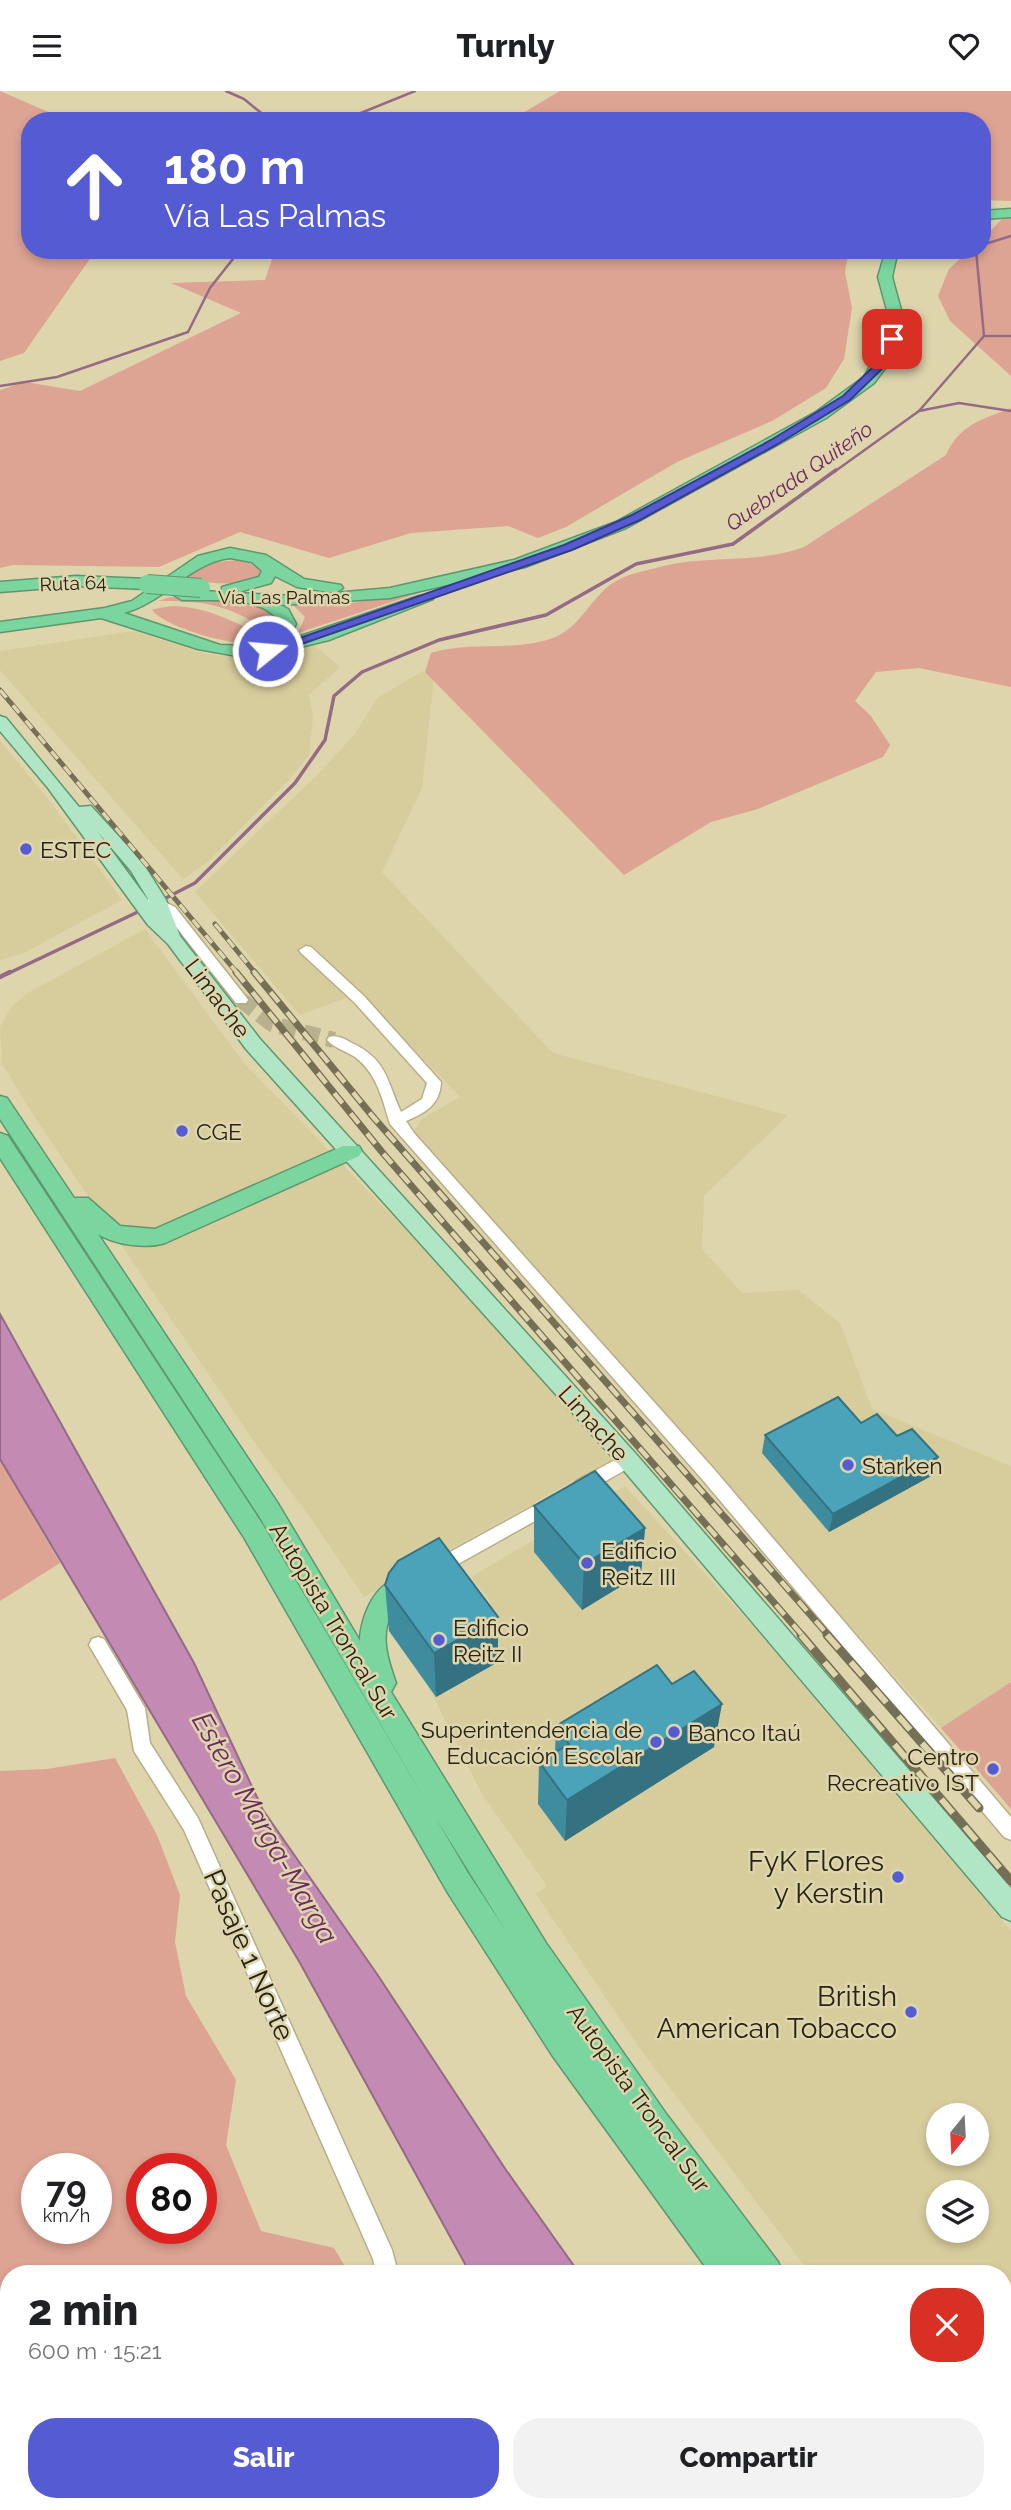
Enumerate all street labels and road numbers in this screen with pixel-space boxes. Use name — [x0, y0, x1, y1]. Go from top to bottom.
street label: Ruta 64 — [39, 571, 107, 595]
street label: Vía Las Palmas — [218, 586, 350, 608]
street label: Limache — [180, 953, 256, 1043]
street label: Limache — [553, 1380, 635, 1466]
street label: Autopista Troncal Sur — [265, 1518, 403, 1724]
street label: Pasaje 1 Norte — [197, 1864, 301, 2046]
street label: Autopista Troncal Sur — [562, 1999, 716, 2197]

